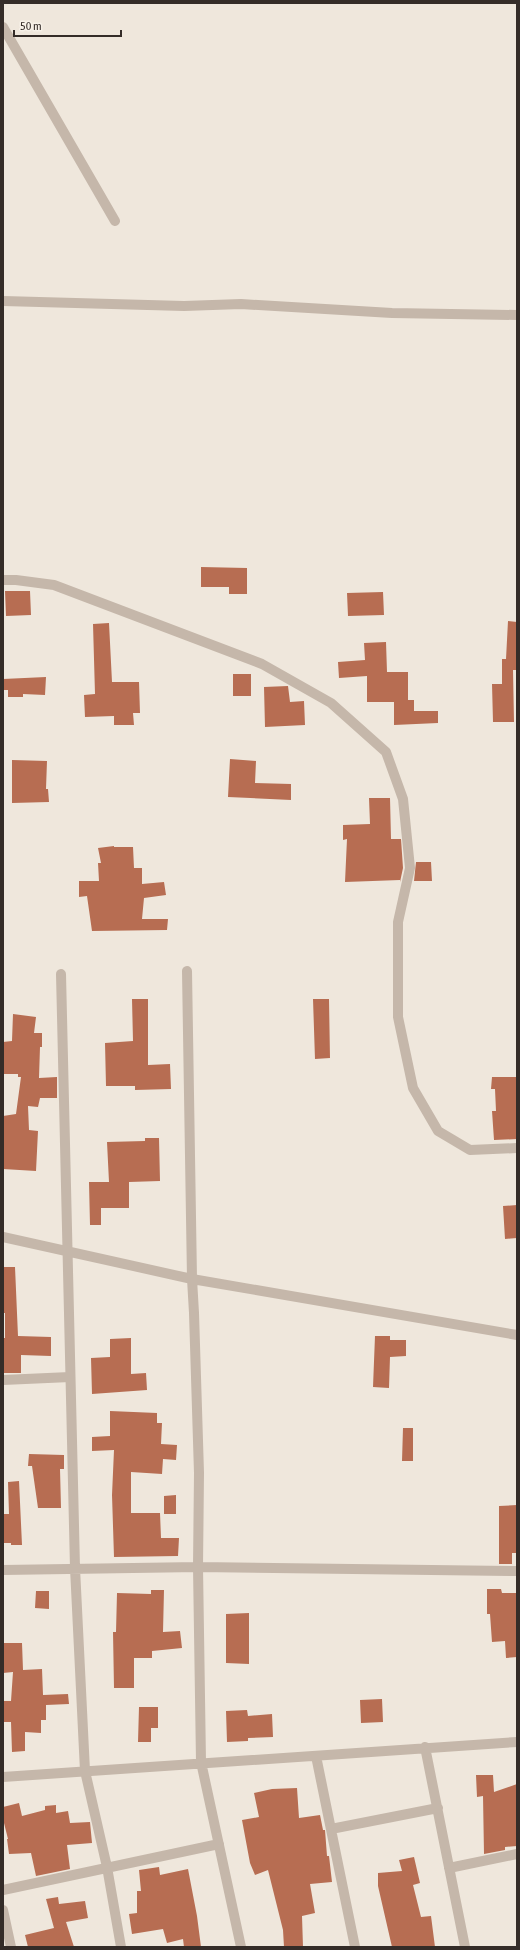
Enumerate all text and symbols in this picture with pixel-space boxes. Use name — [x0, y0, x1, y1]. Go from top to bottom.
scale bar — [14, 12, 121, 38]
text: 50 m — [20, 19, 42, 33]

